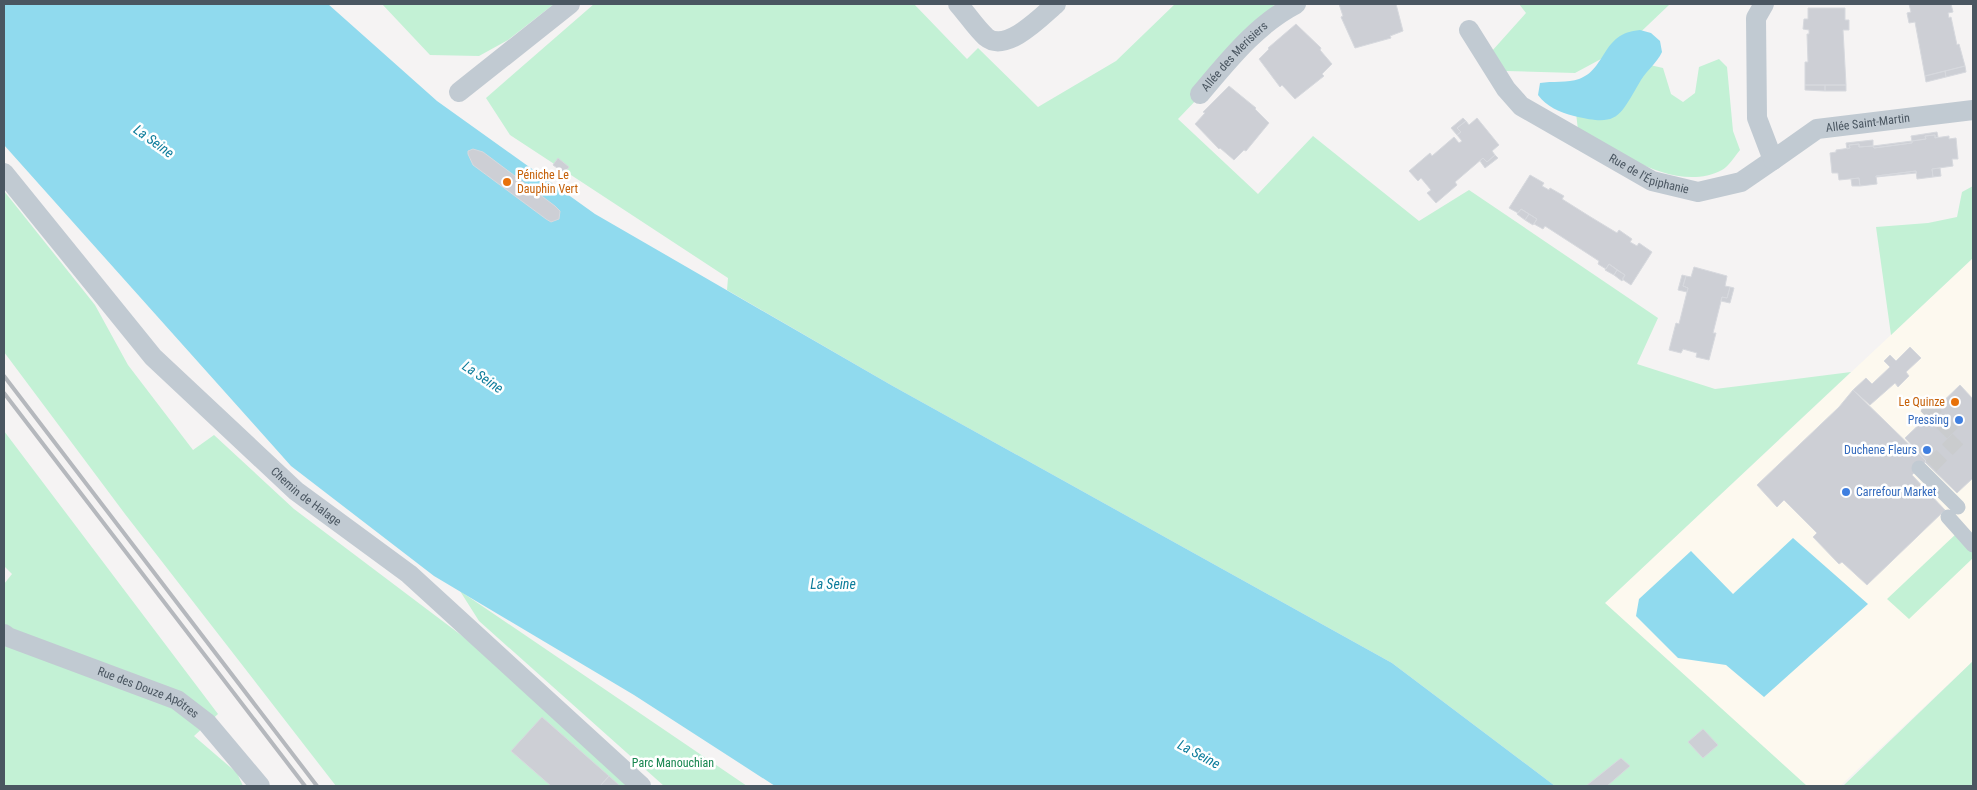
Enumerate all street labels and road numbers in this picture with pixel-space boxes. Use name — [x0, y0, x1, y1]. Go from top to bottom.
street label: Allée des Merisiers — [1198, 19, 1270, 94]
street label: Allée Saint-Martin — [1825, 111, 1911, 135]
street label: Rue de l'Épiphanie — [1607, 151, 1691, 197]
street label: Chemin de Halage — [268, 464, 344, 529]
street label: Rue des Douze Apôtres — [96, 664, 202, 721]

